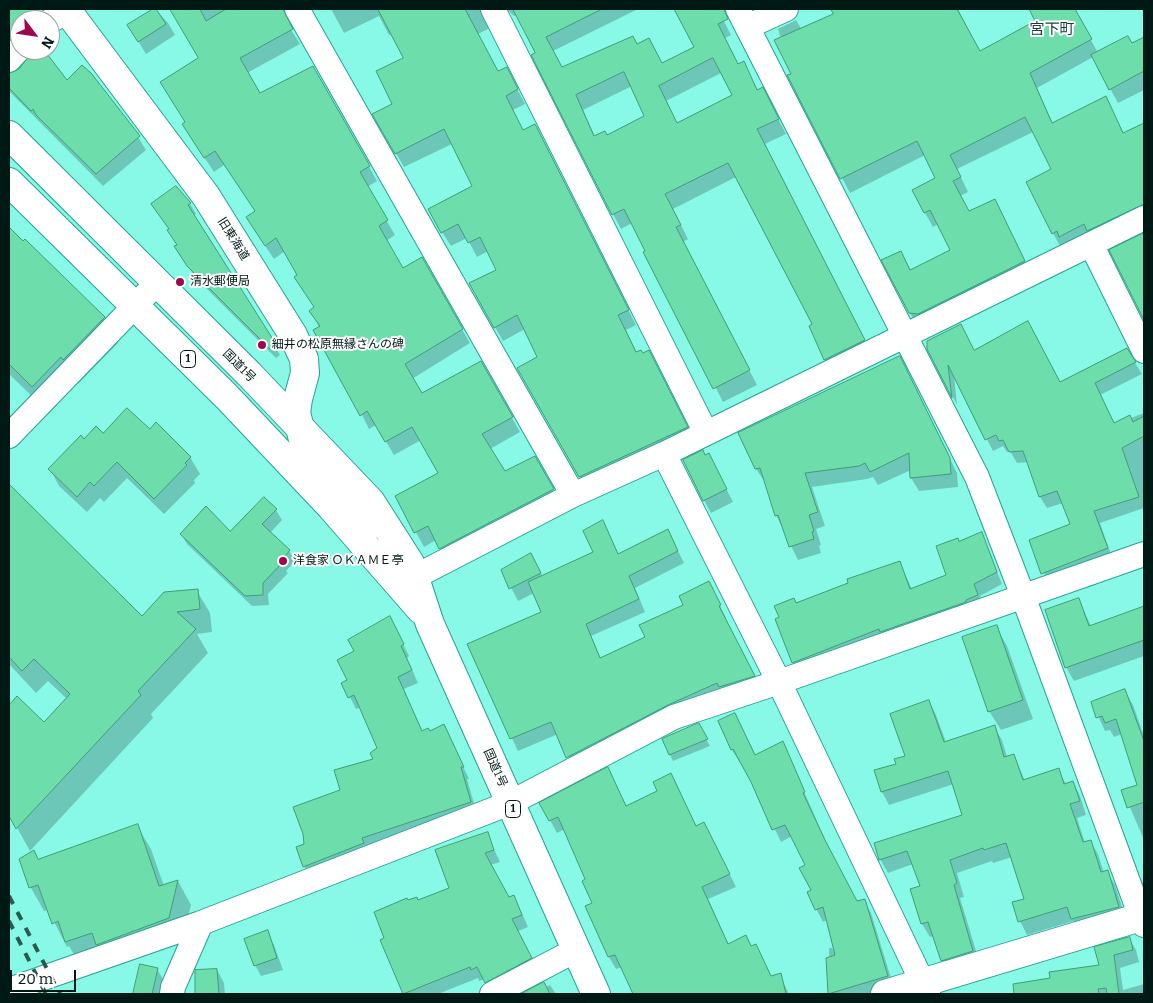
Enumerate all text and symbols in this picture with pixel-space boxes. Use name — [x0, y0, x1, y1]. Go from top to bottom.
north arrow — [10, 10, 60, 60]
district label: 宮下町 — [1030, 21, 1074, 39]
text: N — [37, 33, 57, 51]
street label: 旧東海道 — [214, 215, 252, 263]
place label: 清水郵便局 — [190, 275, 250, 289]
marker: 清水郵便局 — [174, 276, 186, 288]
place label: 細井の松原無縁さんの碑 — [272, 338, 404, 352]
marker: 細井の松原無縁さんの碑 — [256, 339, 268, 351]
street label: 国道1号 — [219, 346, 259, 386]
road number: 1 — [180, 350, 196, 368]
place label: 洋食家 ＯＫＡＭＥ亭 — [293, 554, 403, 568]
marker: 洋食家 ＯＫＡＭＥ亭 — [277, 555, 289, 567]
street label: 国道1号 — [480, 746, 510, 790]
road number: 1 — [506, 801, 520, 818]
scale bar — [12, 960, 79, 992]
text: 20 m — [18, 970, 53, 988]

